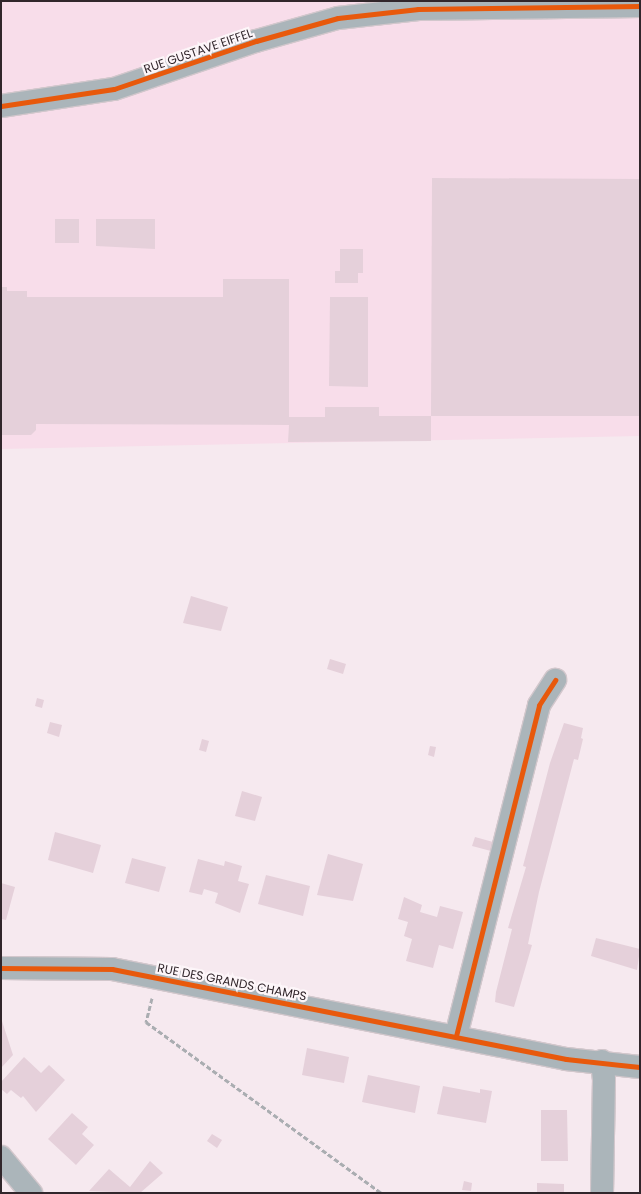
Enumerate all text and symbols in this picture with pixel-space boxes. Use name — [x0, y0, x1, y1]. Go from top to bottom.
street label: RUE GUSTAVE EIFFEL — [142, 26, 254, 76]
street label: RUE DES GRANDS CHAMPS — [156, 960, 308, 1004]

